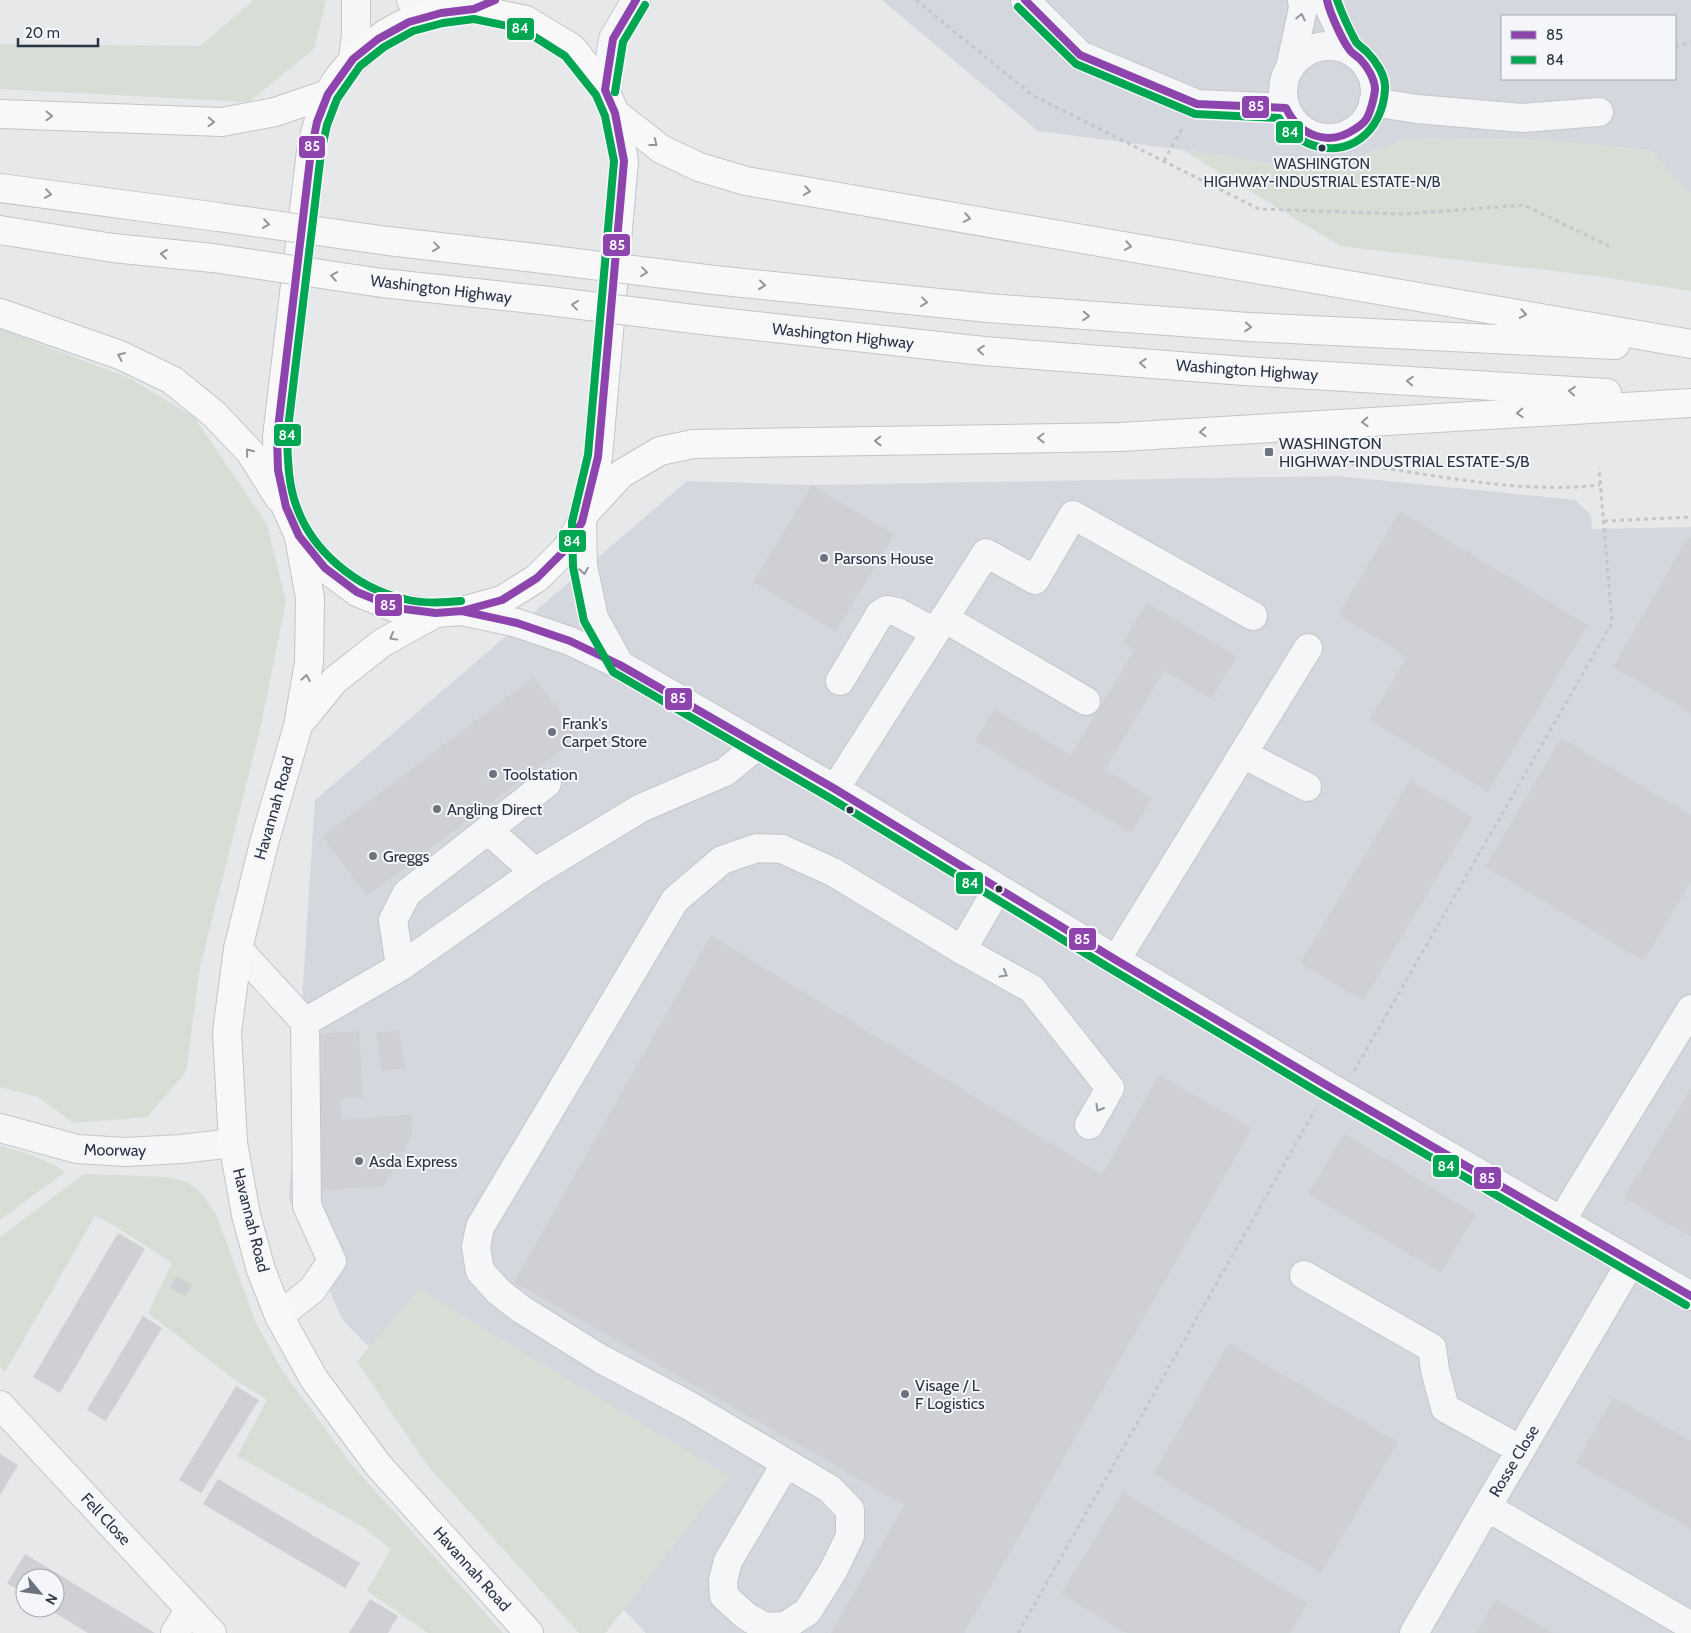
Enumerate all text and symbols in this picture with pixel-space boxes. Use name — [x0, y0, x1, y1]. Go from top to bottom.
one-way arrow — [1295, 12, 1306, 21]
scale bar — [18, 15, 98, 47]
legend — [1501, 15, 1676, 80]
line badge: 84 — [506, 17, 535, 41]
text: 84 — [511, 19, 529, 37]
text: 20 m — [25, 24, 60, 42]
text: 85 — [1546, 26, 1563, 44]
text: 84 — [1546, 51, 1564, 69]
line badge: 85 — [1241, 95, 1270, 119]
text: 85 — [1248, 97, 1264, 115]
one-way arrow — [45, 111, 53, 121]
one-way arrow — [207, 116, 215, 127]
line badge: 84 — [1275, 120, 1304, 144]
text: 84 — [1281, 123, 1299, 141]
line badge: 85 — [298, 135, 326, 159]
text: 85 — [304, 137, 320, 155]
one-way arrow — [648, 137, 658, 146]
marker: WASHINGTON HIGHWAY-INDUSTRIAL ESTATE-N/B — [1317, 143, 1327, 153]
place label: WASHINGTON HIGHWAY-INDUSTRIAL ESTATE-N/B — [1204, 155, 1440, 191]
one-way arrow — [803, 186, 812, 196]
one-way arrow — [45, 188, 53, 199]
one-way arrow — [963, 213, 972, 223]
one-way arrow — [262, 218, 270, 228]
line badge: 85 — [602, 233, 631, 257]
text: 85 — [609, 236, 625, 254]
one-way arrow — [433, 241, 441, 252]
one-way arrow — [1123, 241, 1132, 251]
one-way arrow — [160, 248, 168, 259]
one-way arrow — [640, 266, 648, 276]
one-way arrow — [330, 271, 338, 282]
street label: Washington Highway — [369, 271, 513, 307]
one-way arrow — [759, 279, 767, 290]
one-way arrow — [920, 296, 928, 307]
one-way arrow — [571, 300, 579, 311]
one-way arrow — [1519, 309, 1528, 319]
one-way arrow — [1082, 310, 1090, 321]
street label: Washington Highway — [771, 319, 915, 353]
one-way arrow — [1244, 322, 1252, 333]
one-way arrow — [977, 345, 985, 356]
one-way arrow — [117, 352, 126, 363]
street label: Washington Highway — [1175, 356, 1319, 384]
one-way arrow — [1139, 358, 1147, 369]
one-way arrow — [1406, 376, 1414, 387]
one-way arrow — [1568, 386, 1576, 397]
one-way arrow — [1516, 408, 1524, 419]
one-way arrow — [1361, 417, 1369, 428]
line badge: 84 — [273, 423, 302, 447]
text: 84 — [278, 426, 296, 444]
one-way arrow — [1199, 426, 1207, 437]
one-way arrow — [1036, 433, 1044, 443]
place label: WASHINGTON HIGHWAY-INDUSTRIAL ESTATE-S/B — [1279, 434, 1530, 471]
one-way arrow — [874, 436, 882, 446]
marker: WASHINGTON HIGHWAY-INDUSTRIAL ESTATE-S/B — [1263, 446, 1275, 458]
one-way arrow — [245, 449, 254, 458]
line badge: 84 — [558, 529, 587, 553]
text: 84 — [563, 532, 581, 550]
place label: Parsons House — [834, 549, 933, 568]
marker: Parsons House — [818, 552, 830, 564]
one-way arrow — [579, 567, 589, 575]
line badge: 85 — [374, 593, 403, 617]
text: 85 — [380, 596, 396, 614]
one-way arrow — [390, 630, 399, 640]
one-way arrow — [301, 673, 311, 682]
line badge: 85 — [664, 687, 693, 711]
text: 85 — [670, 689, 686, 707]
place label: Frank's Carpet Store — [562, 714, 647, 751]
marker: Frank's Carpet Store — [546, 726, 558, 738]
street label: Havannah Road — [250, 754, 298, 862]
place label: Toolstation — [503, 765, 578, 784]
marker: Toolstation — [487, 768, 499, 780]
place label: Angling Direct — [447, 800, 543, 819]
marker: Angling Direct — [431, 803, 443, 815]
unlabelled marker — [845, 805, 855, 815]
place label: Greggs — [383, 847, 430, 866]
marker: Greggs — [367, 850, 379, 862]
line badge: 84 — [955, 871, 984, 895]
text: 84 — [961, 874, 979, 892]
unlabelled marker — [994, 884, 1004, 894]
line badge: 85 — [1068, 927, 1097, 951]
text: 85 — [1074, 930, 1090, 948]
one-way arrow — [999, 968, 1008, 978]
one-way arrow — [1096, 1102, 1106, 1111]
street label: Moorway — [84, 1140, 146, 1160]
place label: Asda Express — [369, 1152, 458, 1171]
line badge: 84 — [1432, 1154, 1460, 1178]
marker: Asda Express — [353, 1155, 365, 1167]
text: 84 — [1437, 1157, 1455, 1175]
street label: Havannah Road — [229, 1166, 273, 1274]
line badge: 85 — [1473, 1166, 1502, 1190]
text: 85 — [1479, 1169, 1495, 1187]
place label: Visage / L F Logistics — [915, 1376, 985, 1413]
marker: Visage / L F Logistics — [899, 1388, 911, 1400]
street label: Rosse Close — [1485, 1422, 1543, 1500]
street label: Fell Close — [77, 1489, 135, 1549]
street label: Havannah Road — [429, 1523, 515, 1615]
north arrow — [15, 1568, 65, 1618]
text: N — [41, 1591, 62, 1608]

